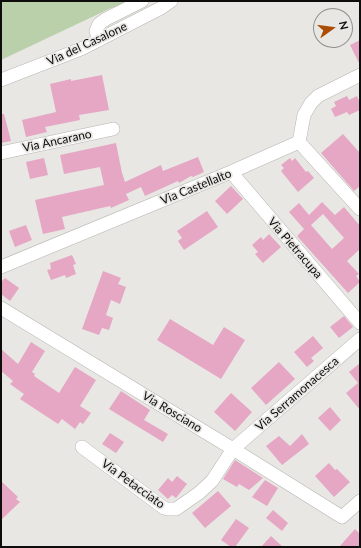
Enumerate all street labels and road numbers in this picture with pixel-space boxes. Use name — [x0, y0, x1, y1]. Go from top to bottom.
street label: Via del Casalone — [45, 19, 129, 69]
street label: Via Ancarano — [21, 127, 93, 155]
street label: Via Castellalto — [158, 166, 234, 208]
street label: Via Pietracupa — [265, 215, 325, 281]
street label: Via Serramonacesca — [252, 354, 342, 434]
street label: Via Rosciano — [139, 389, 205, 435]
street label: Via Petacciato — [99, 456, 167, 512]

